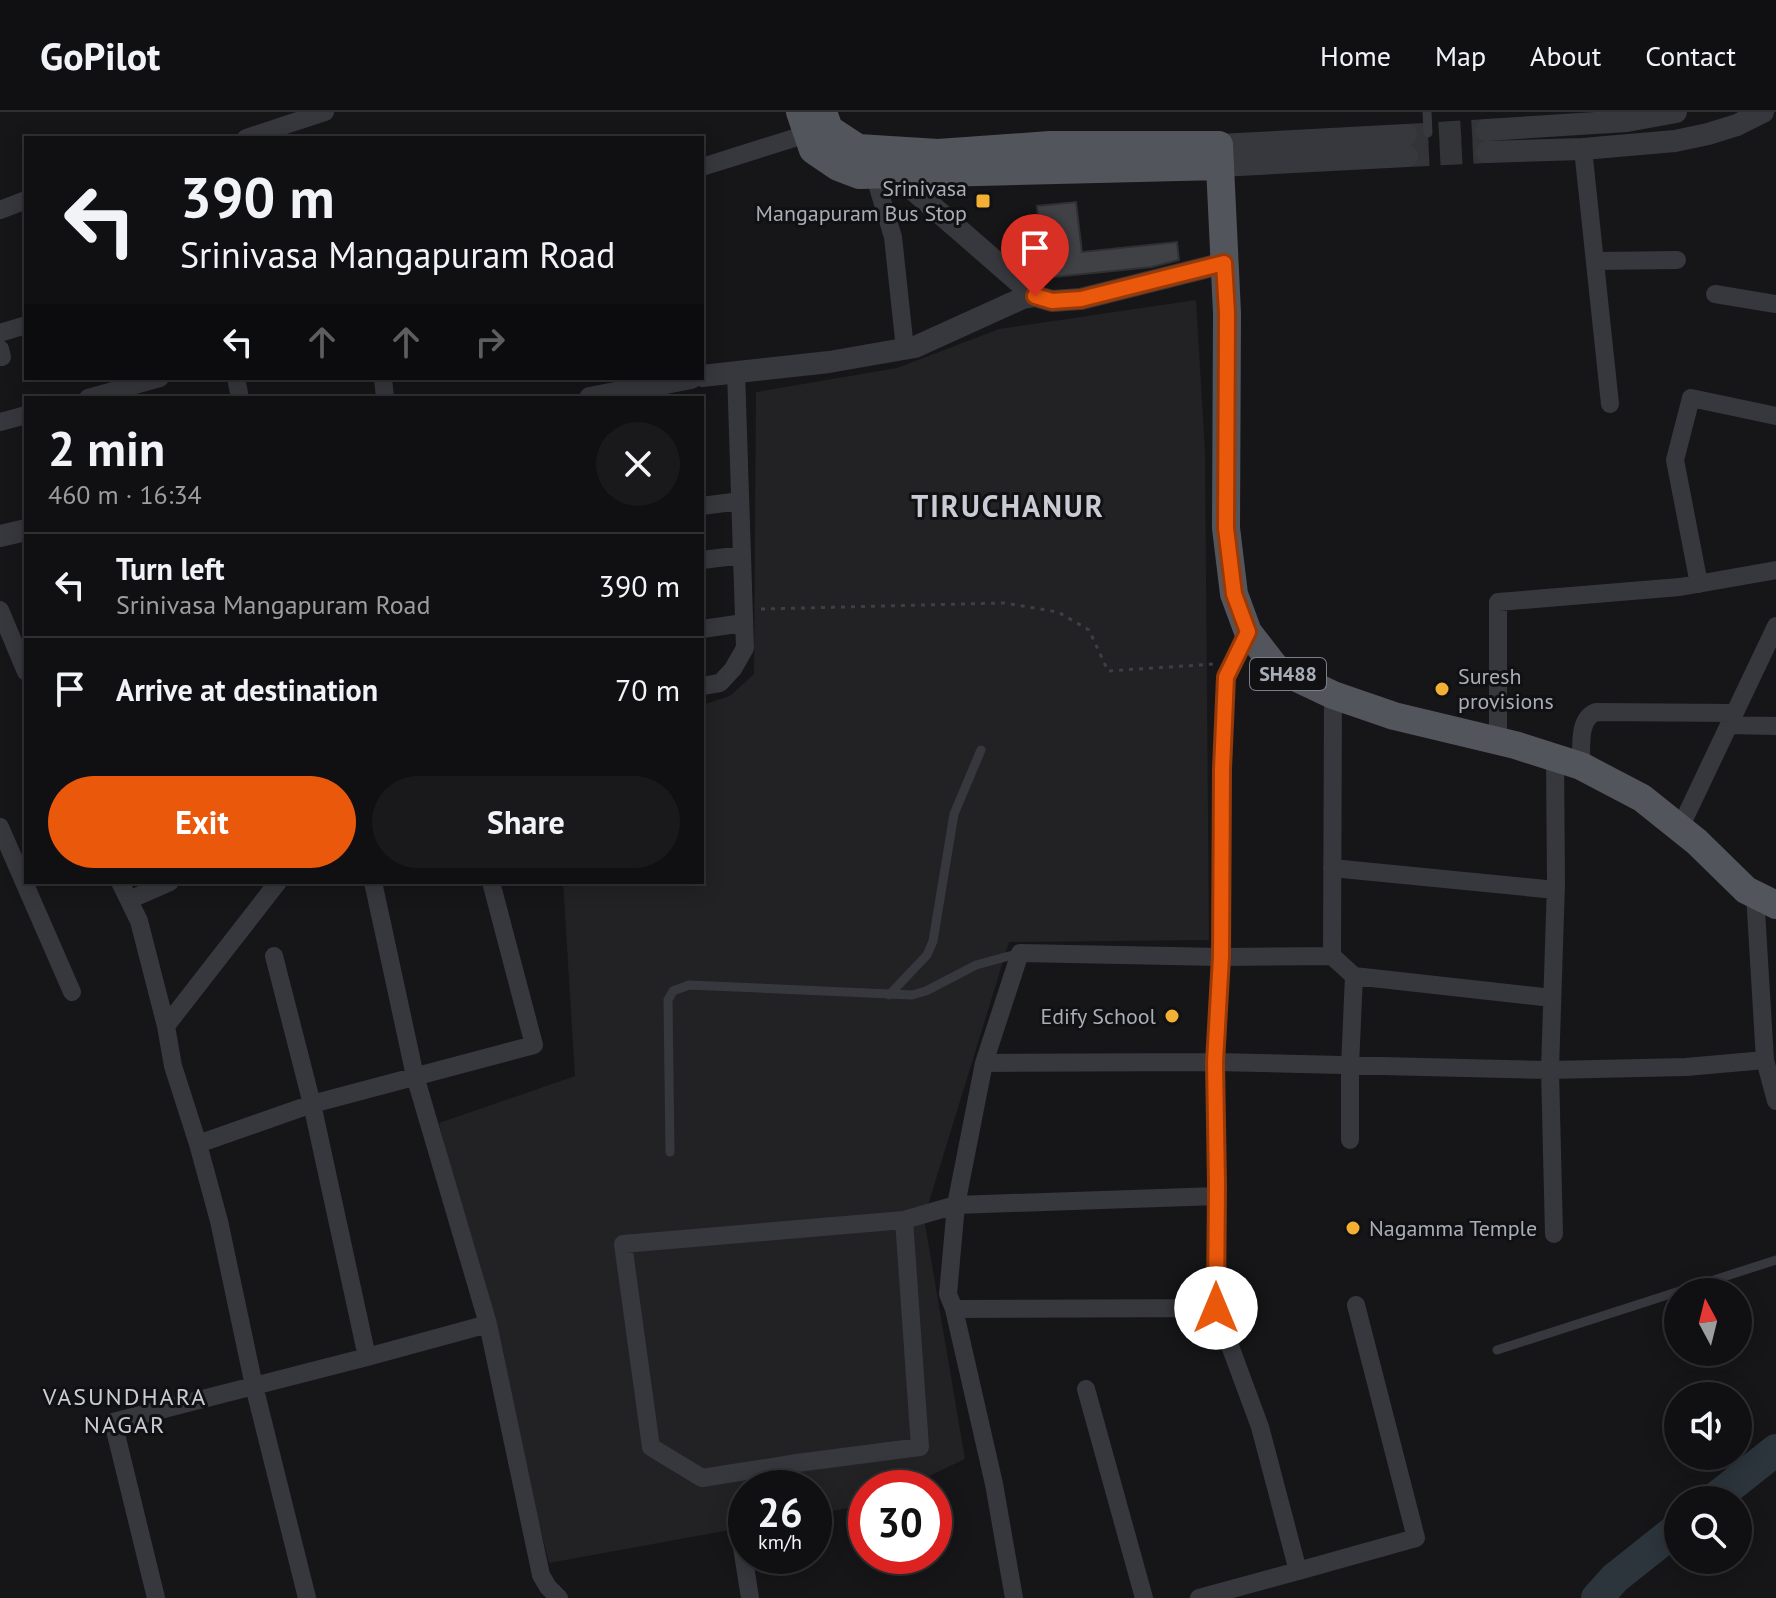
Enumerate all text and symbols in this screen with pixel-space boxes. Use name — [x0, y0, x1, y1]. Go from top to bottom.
text: GoPilot — [40, 31, 160, 80]
text: Home — [1320, 37, 1391, 74]
text: Map — [1435, 37, 1486, 74]
text: About — [1530, 37, 1601, 74]
text: Contact — [1645, 37, 1736, 74]
text: 390 m — [180, 161, 335, 233]
icon: left — [48, 168, 152, 272]
place label: Srinivasa Mangapuram Bus Stop — [756, 174, 967, 227]
marker: Srinivasa Mangapuram Bus Stop — [974, 192, 992, 210]
pin — [1001, 214, 1069, 296]
icon: arrive — [1013, 226, 1057, 270]
text: Srinivasa Mangapuram Road — [180, 231, 615, 278]
icon: left — [216, 320, 260, 364]
icon: ahead — [300, 320, 344, 364]
icon: ahead — [384, 320, 428, 364]
icon: right — [468, 320, 512, 364]
text: 2 min — [48, 417, 165, 479]
button: close — [596, 422, 680, 506]
text: 460 m · 16:34 — [48, 478, 202, 511]
district label: TIRUCHANUR — [911, 486, 1105, 525]
text: Turn left — [116, 549, 224, 588]
icon: left — [48, 563, 92, 607]
text: 390 m — [599, 566, 680, 605]
text: Srinivasa Mangapuram Road — [116, 588, 430, 621]
road number: SH488 — [1250, 658, 1326, 690]
place label: Suresh provisions — [1458, 662, 1554, 715]
icon: arrive — [48, 667, 92, 711]
text: Arrive at destination — [116, 670, 378, 709]
text: 70 m — [615, 670, 680, 709]
marker: Suresh provisions — [1433, 680, 1451, 698]
button: Exit — [48, 776, 356, 868]
button: Share — [372, 776, 680, 868]
place label: Edify School — [1040, 1002, 1157, 1030]
marker: Edify School — [1163, 1007, 1181, 1025]
place label: Nagamma Temple — [1369, 1214, 1537, 1242]
marker: Nagamma Temple — [1344, 1219, 1362, 1237]
position arrow — [1174, 1266, 1258, 1350]
north arrow — [1664, 1278, 1752, 1366]
map controls — [1664, 1278, 1752, 1574]
district label: VASUNDHARA NAGAR — [42, 1381, 207, 1440]
button: sound — [1664, 1382, 1752, 1470]
speed limit sign: 30 — [848, 1470, 952, 1574]
text: 26 — [757, 1486, 803, 1538]
button: search — [1664, 1486, 1752, 1574]
text: km/h — [758, 1529, 802, 1555]

